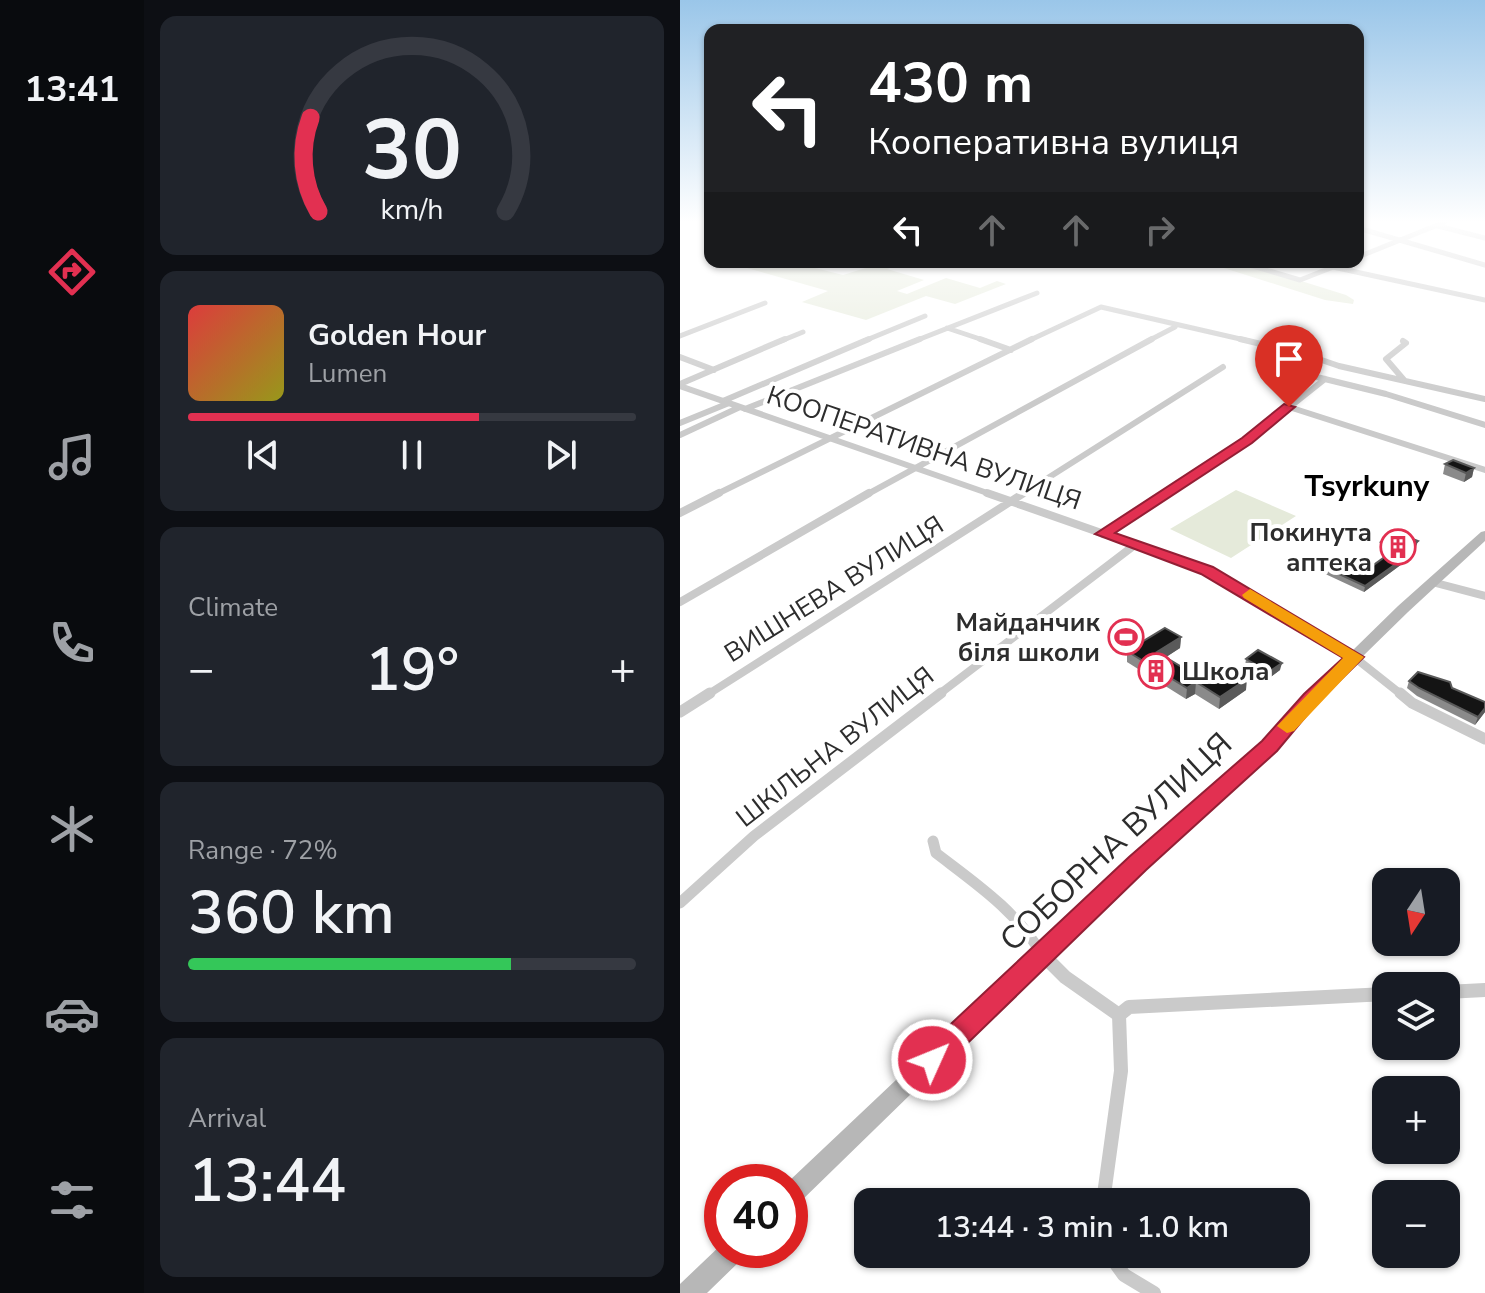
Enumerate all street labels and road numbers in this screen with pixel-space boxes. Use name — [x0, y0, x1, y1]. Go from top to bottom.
street label: КООПЕРАТИВНА ВУЛИЦЯ — [762, 378, 1086, 518]
street label: ВИШНЕВА ВУЛИЦЯ — [718, 507, 950, 671]
street label: ШКІЛЬНА ВУЛИЦЯ — [729, 659, 941, 835]
street label: СОБОРНА ВУЛИЦЯ — [991, 723, 1241, 961]

